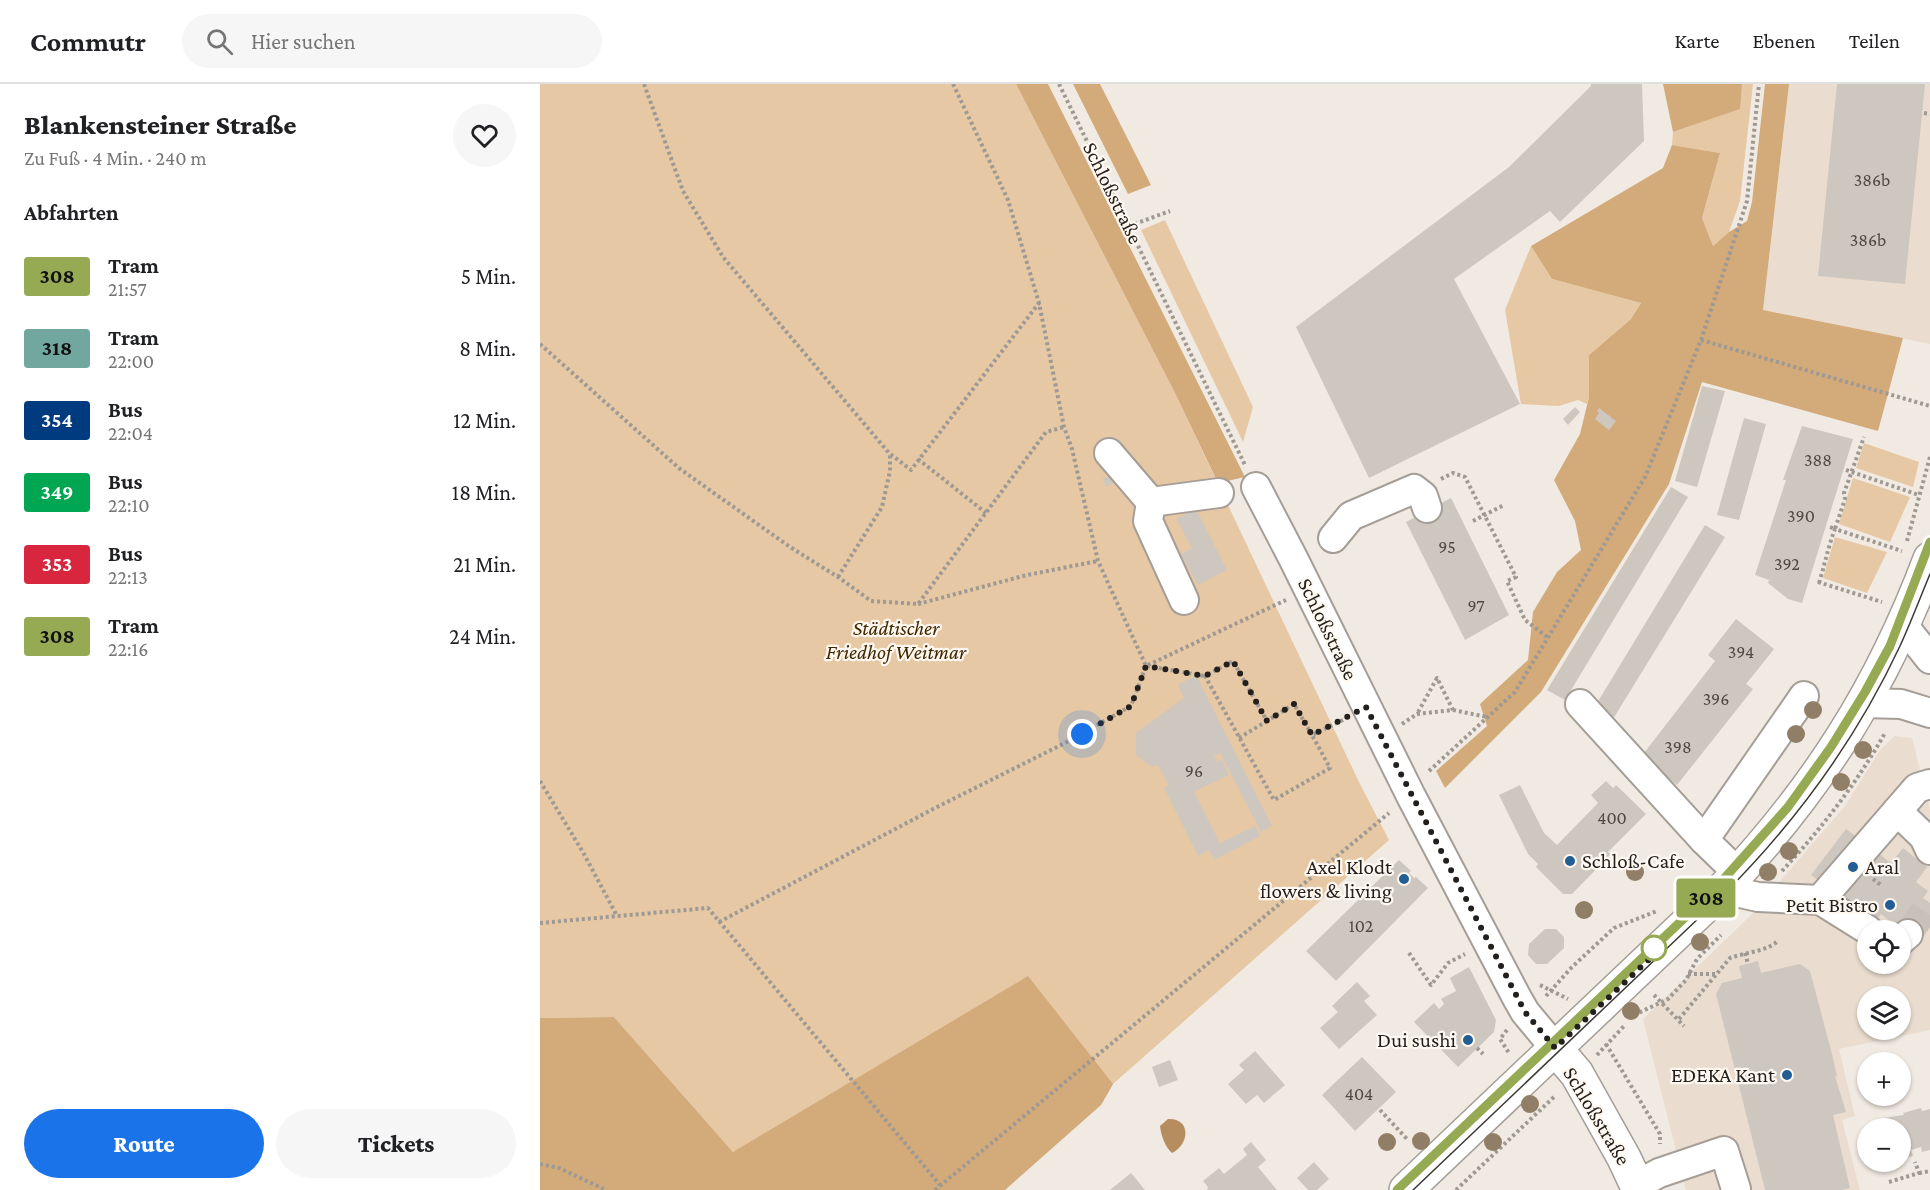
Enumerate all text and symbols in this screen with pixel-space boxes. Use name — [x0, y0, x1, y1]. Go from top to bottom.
search box — [182, 14, 602, 68]
icon: search — [203, 25, 236, 58]
text: Commutr — [30, 26, 146, 57]
text: Hier suchen — [251, 29, 355, 54]
text: Karte — [1674, 29, 1720, 53]
text: Ebenen — [1753, 29, 1816, 53]
text: Teilen — [1849, 29, 1900, 53]
button: heart — [453, 104, 516, 167]
text: Blankensteiner Straße — [24, 109, 296, 140]
street label: Schloßstraße — [1078, 138, 1148, 248]
text: Zu Fuß · 4 Min. · 240 m — [24, 147, 206, 169]
house number: 386b — [1854, 170, 1890, 190]
text: Abfahrten — [24, 200, 119, 225]
house number: 386b — [1850, 230, 1886, 250]
text: Tram — [108, 253, 159, 278]
text: 308 — [39, 264, 75, 288]
text: 5 Min. — [461, 264, 516, 289]
text: 21:57 — [108, 278, 147, 300]
text: Tram — [108, 325, 159, 350]
text: 318 — [42, 336, 72, 360]
text: 8 Min. — [459, 336, 516, 361]
text: 22:00 — [108, 350, 154, 372]
text: Bus — [108, 397, 142, 422]
text: 354 — [41, 408, 73, 432]
text: 12 Min. — [453, 408, 516, 433]
text: 22:04 — [108, 422, 153, 444]
house number: 388 — [1804, 450, 1832, 470]
text: Bus — [108, 469, 142, 494]
text: 349 — [41, 480, 73, 504]
text: 18 Min. — [452, 480, 516, 505]
text: 22:10 — [108, 494, 149, 516]
house number: 390 — [1787, 506, 1815, 526]
house number: 95 — [1438, 537, 1456, 557]
text: Bus — [108, 541, 142, 566]
text: 353 — [42, 552, 72, 576]
text: 21 Min. — [453, 552, 516, 577]
house number: 392 — [1774, 554, 1800, 574]
text: 22:13 — [108, 566, 148, 588]
street label: Schloßstraße — [1293, 574, 1363, 684]
house number: 97 — [1467, 596, 1485, 616]
text: Tram — [108, 613, 159, 638]
park label: Städtischer Friedhof Weitmar — [826, 616, 967, 664]
text: 308 — [39, 624, 75, 648]
text: 24 Min. — [449, 624, 516, 649]
text: 22:16 — [108, 638, 148, 660]
house number: 394 — [1728, 642, 1754, 662]
house number: 396 — [1703, 689, 1729, 709]
your location — [1067, 719, 1097, 749]
house number: 398 — [1664, 737, 1692, 757]
house number: 96 — [1185, 761, 1203, 781]
house number: 400 — [1597, 808, 1627, 828]
place label: Schloß-Cafe — [1582, 849, 1684, 873]
marker: Schloß-Cafe — [1563, 854, 1577, 868]
place label: Axel Klodt flowers & living — [1260, 855, 1393, 903]
place label: Aral — [1865, 855, 1899, 879]
marker: Aral — [1846, 860, 1860, 874]
marker: Axel Klodt flowers & living — [1397, 872, 1411, 886]
line badge: 308 — [1672, 878, 1740, 918]
text: 308 — [1688, 886, 1724, 910]
place label: Petit Bistro — [1786, 893, 1878, 917]
marker: Petit Bistro — [1883, 898, 1897, 912]
house number: 102 — [1349, 916, 1373, 936]
map controls — [1857, 920, 1911, 1172]
button: locate — [1857, 920, 1911, 974]
unlabelled marker — [1641, 935, 1667, 961]
button: layers — [1857, 986, 1911, 1040]
place label: Dui sushi — [1377, 1028, 1456, 1052]
marker: Dui sushi — [1461, 1033, 1475, 1047]
button: + — [1857, 1052, 1911, 1106]
street label: Schloßstraße — [1558, 1063, 1636, 1169]
place label: EDEKA Kant — [1671, 1063, 1776, 1087]
marker: EDEKA Kant — [1780, 1068, 1794, 1082]
house number: 404 — [1345, 1084, 1373, 1104]
button: Route — [24, 1109, 264, 1178]
button: Tickets — [276, 1109, 516, 1178]
button: − — [1857, 1118, 1911, 1172]

